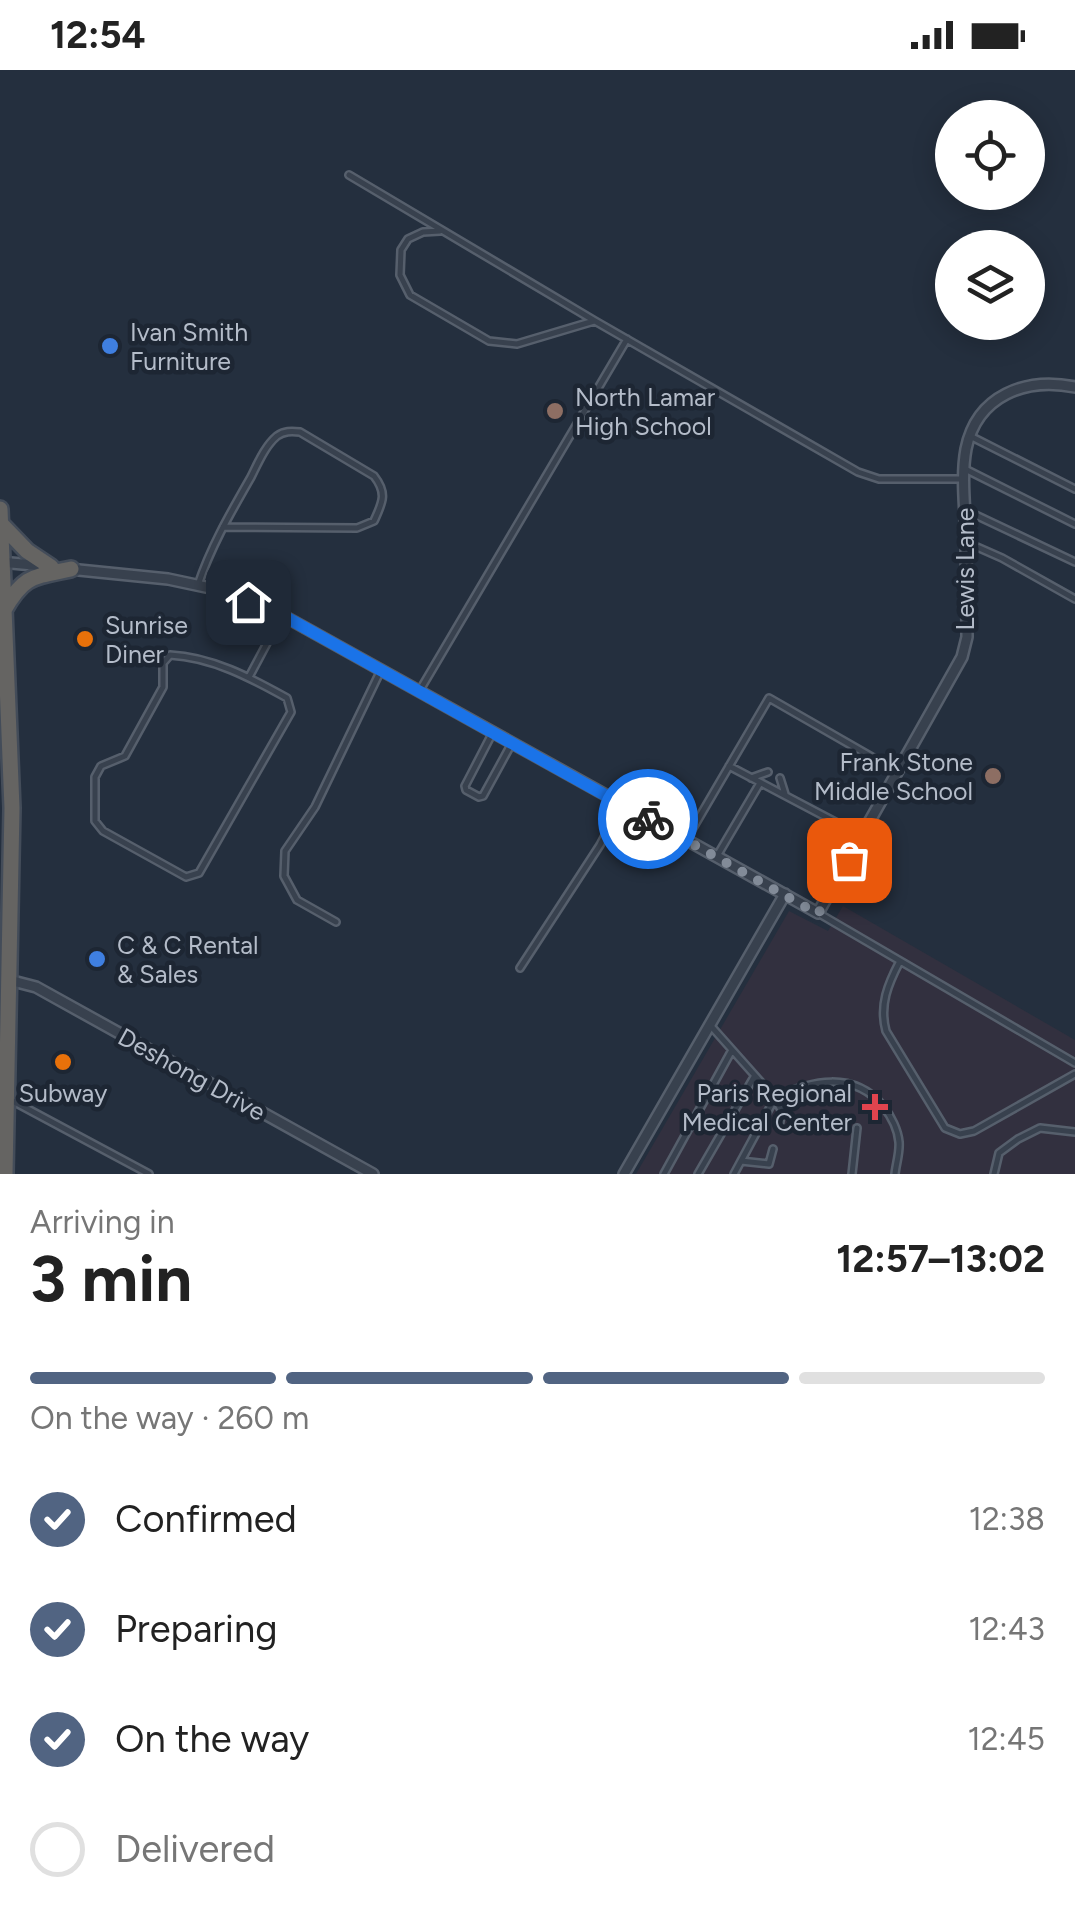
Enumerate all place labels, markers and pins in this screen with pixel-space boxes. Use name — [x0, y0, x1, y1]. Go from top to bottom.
place label: Ivan Smith Furniture — [130, 317, 248, 376]
marker: Ivan Smith Furniture — [99, 335, 121, 357]
place label: North Lamar High School — [575, 382, 716, 441]
marker: North Lamar High School — [544, 400, 566, 422]
pin — [206, 560, 291, 645]
place label: Sunrise Diner — [105, 610, 188, 669]
marker: Sunrise Diner — [74, 628, 96, 650]
place label: Frank Stone Middle School — [814, 747, 973, 806]
marker: Frank Stone Middle School — [982, 765, 1004, 787]
pin — [807, 818, 892, 903]
place label: C & C Rental & Sales — [117, 930, 259, 989]
marker: C & C Rental & Sales — [86, 948, 108, 970]
marker: Subway — [52, 1051, 74, 1073]
place label: Subway — [19, 1078, 107, 1108]
place label: Paris Regional Medical Center — [682, 1078, 853, 1137]
marker: Paris Regional Medical Center — [862, 1094, 888, 1120]

